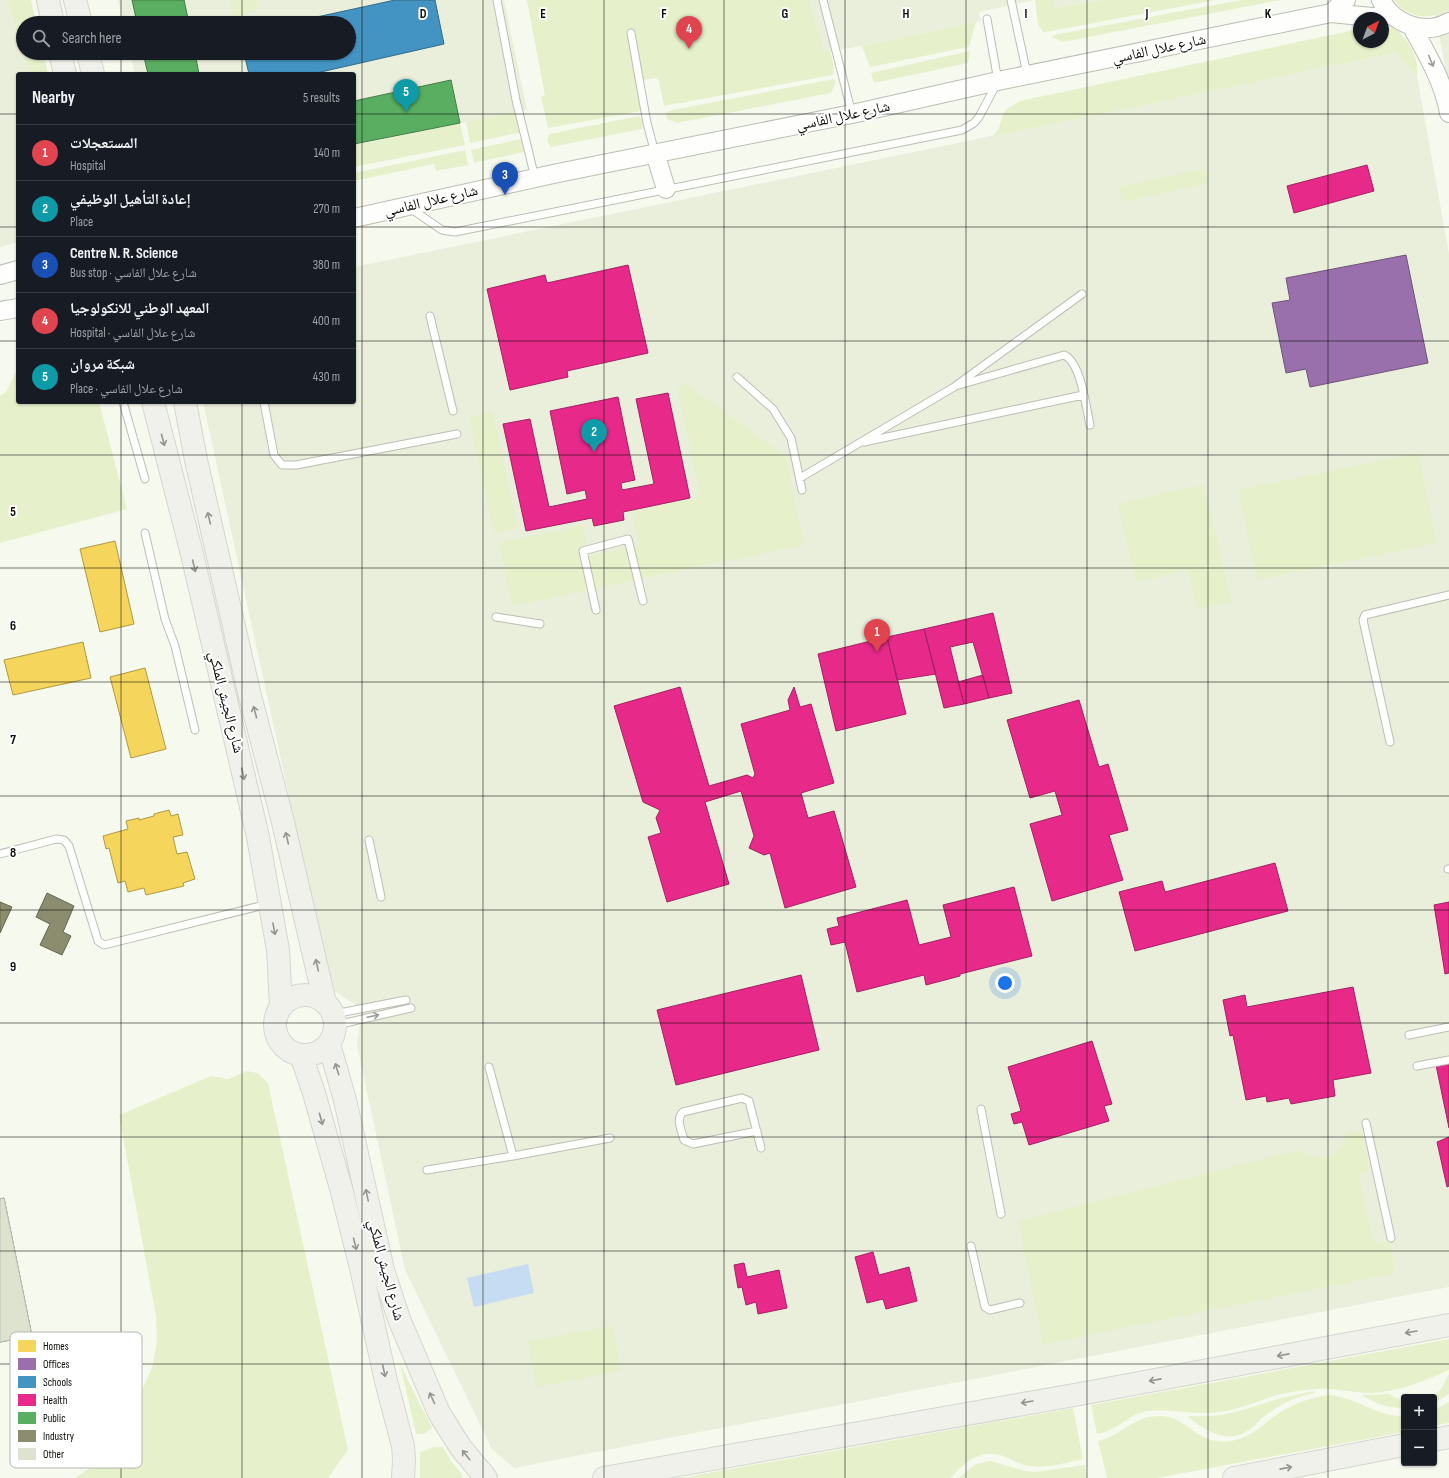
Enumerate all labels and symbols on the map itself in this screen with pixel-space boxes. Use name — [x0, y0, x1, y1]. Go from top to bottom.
text: D — [420, 6, 427, 22]
text: E — [540, 6, 546, 22]
text: F — [661, 6, 667, 22]
text: G — [782, 6, 789, 22]
text: H — [903, 6, 910, 22]
text: I — [1025, 6, 1028, 22]
text: J — [1145, 6, 1149, 22]
text: K — [1265, 6, 1272, 22]
north arrow — [1353, 12, 1389, 48]
pin: 4 — [676, 16, 702, 49]
street label: شارع علال الفاسي — [1110, 30, 1208, 70]
one-way arrow — [1427, 55, 1435, 67]
pin: 5 — [393, 79, 419, 112]
street label: شارع علال الفاسي — [794, 97, 892, 137]
pin: 3 — [492, 162, 518, 195]
street label: شارع علال الفاسي — [382, 181, 480, 223]
pin: 2 — [581, 419, 607, 452]
one-way arrow — [160, 433, 167, 446]
text: 5 — [10, 504, 16, 520]
one-way arrow — [205, 511, 213, 524]
one-way arrow — [191, 559, 199, 572]
text: 6 — [10, 618, 16, 634]
pin: 1 — [864, 619, 890, 652]
street label: شارع الجيش الملكي — [202, 649, 248, 756]
one-way arrow — [250, 706, 258, 719]
text: 7 — [10, 732, 16, 748]
one-way arrow — [240, 767, 248, 780]
one-way arrow — [283, 832, 290, 845]
text: 8 — [10, 845, 16, 861]
one-way arrow — [270, 922, 278, 935]
text: 9 — [10, 959, 16, 975]
one-way arrow — [312, 959, 320, 972]
your location — [995, 973, 1015, 993]
one-way arrow — [367, 1012, 380, 1020]
one-way arrow — [333, 1062, 340, 1075]
one-way arrow — [318, 1112, 325, 1125]
one-way arrow — [362, 1189, 370, 1202]
street label: شارع الجيش الملكي — [362, 1217, 409, 1324]
one-way arrow — [352, 1238, 360, 1251]
one-way arrow — [1405, 1328, 1418, 1336]
legend — [10, 1332, 142, 1468]
text: Homes — [43, 1340, 69, 1353]
one-way arrow — [1277, 1352, 1290, 1360]
text: Offices — [43, 1358, 70, 1371]
one-way arrow — [380, 1364, 388, 1377]
text: Schools — [43, 1376, 72, 1389]
one-way arrow — [1149, 1376, 1162, 1384]
one-way arrow — [428, 1392, 435, 1404]
text: Health — [43, 1394, 68, 1407]
one-way arrow — [1021, 1398, 1034, 1406]
text: Public — [43, 1412, 66, 1425]
text: Industry — [43, 1430, 75, 1443]
text: Other — [43, 1448, 64, 1461]
one-way arrow — [462, 1449, 471, 1460]
one-way arrow — [1280, 1464, 1293, 1472]

